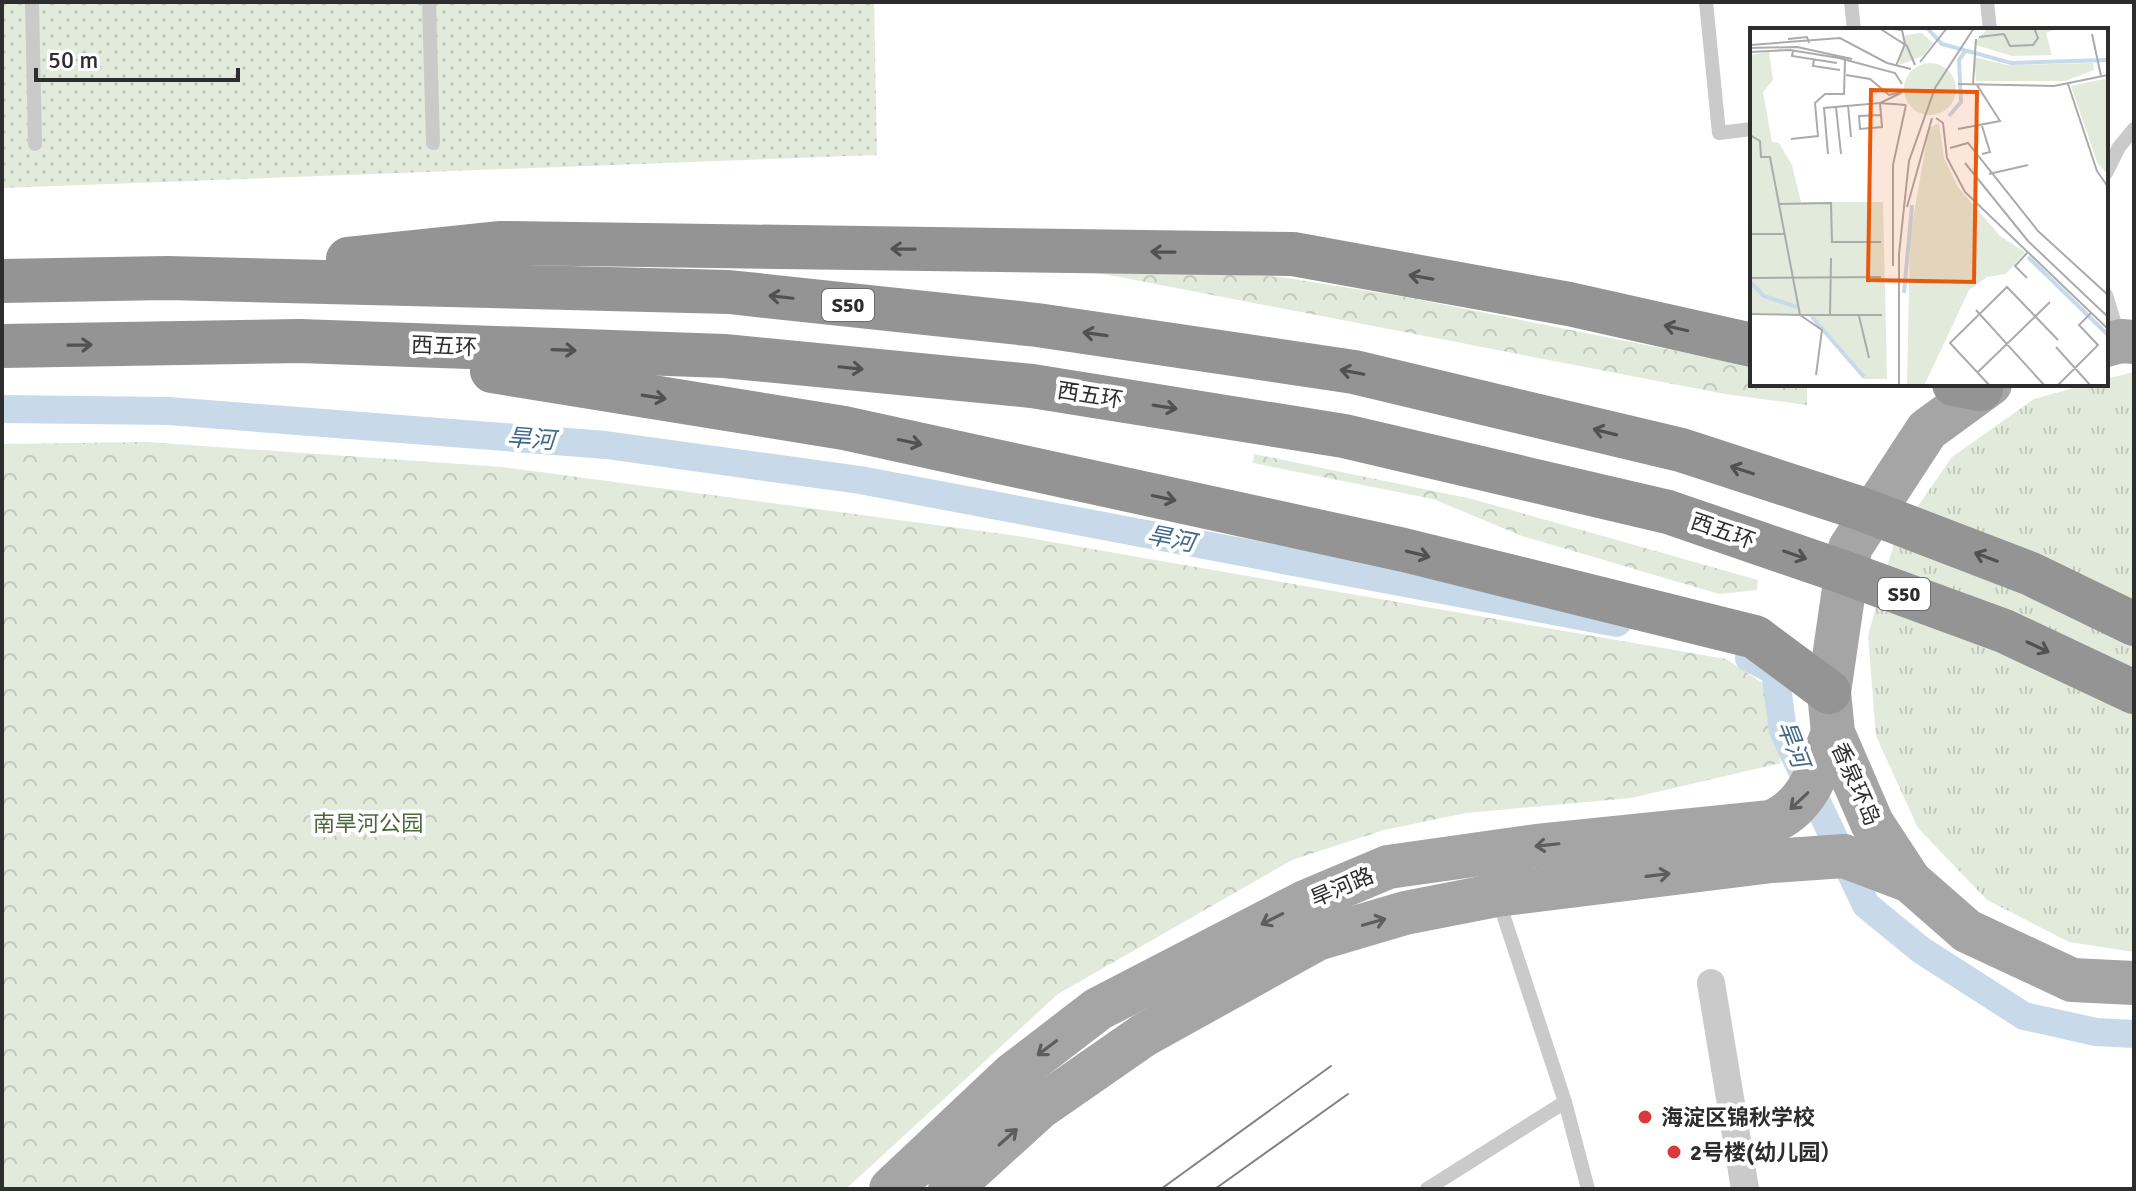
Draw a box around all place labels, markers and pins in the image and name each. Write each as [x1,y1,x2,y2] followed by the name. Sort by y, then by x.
[1661,1104,1815,1131] place label: 海淀区锦秋学校
[1636,1108,1654,1126] marker: 海淀区锦秋学校
[1690,1139,1842,1166] place label: 2号楼(幼儿园）
[1665,1143,1683,1161] marker: 2号楼(幼儿园）

